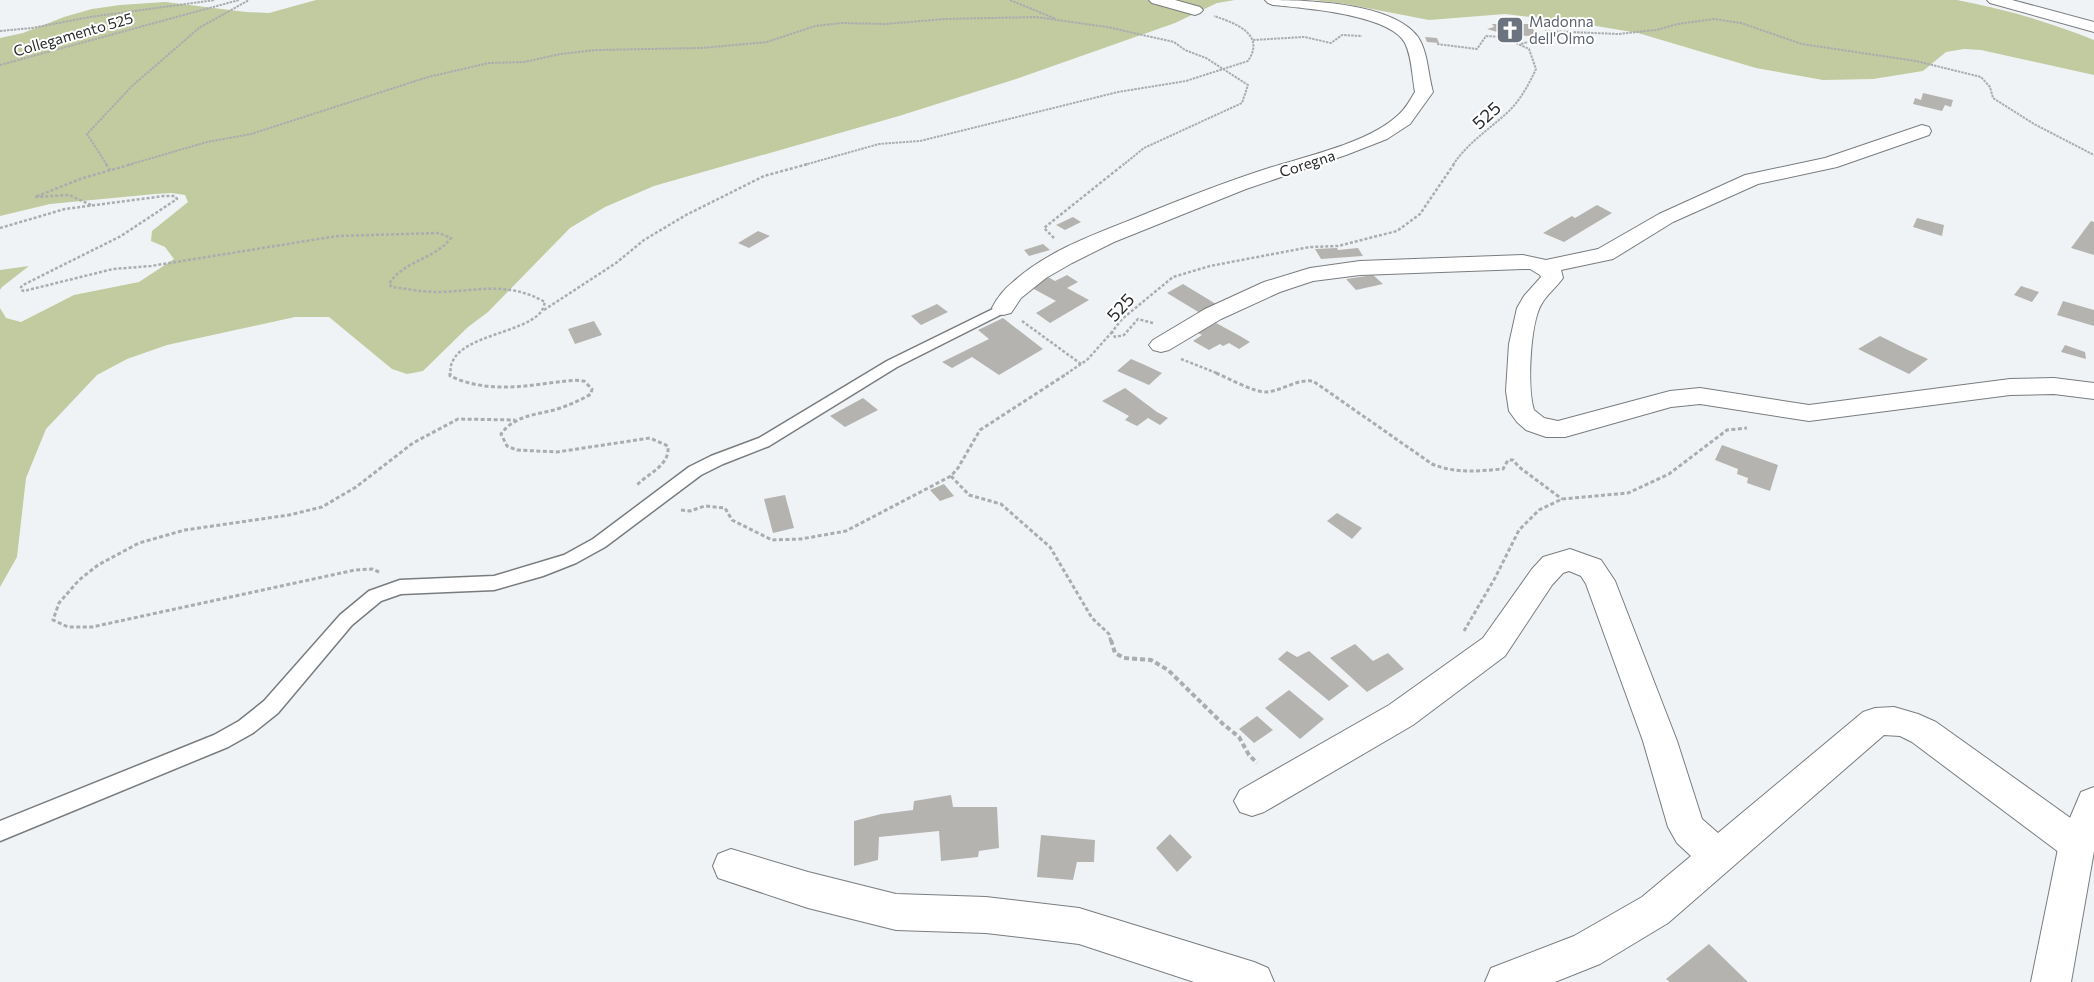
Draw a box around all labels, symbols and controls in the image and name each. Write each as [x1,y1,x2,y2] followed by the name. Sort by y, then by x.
[11,8,135,60] street label: Collegamento 525
[1529,12,1594,47] place label: Madonna dell'Olmo
[1495,15,1525,45] church icon: Madonna dell'Olmo
[1467,97,1505,133] street label: 525
[1277,146,1337,180] street label: Coregna
[1101,288,1139,326] street label: 525

